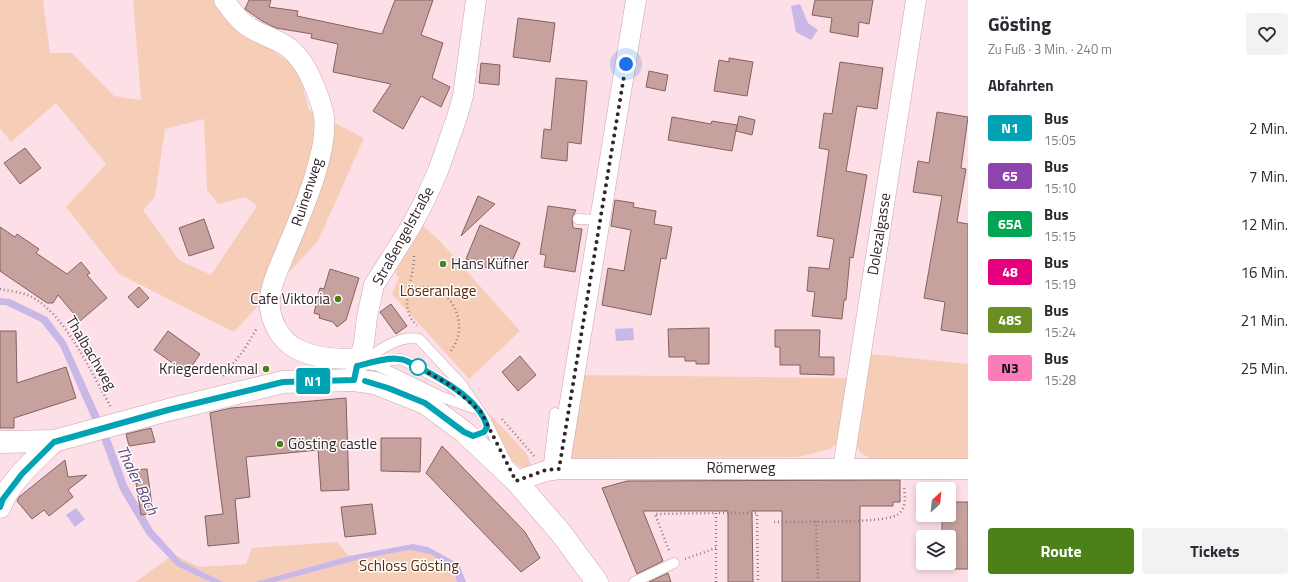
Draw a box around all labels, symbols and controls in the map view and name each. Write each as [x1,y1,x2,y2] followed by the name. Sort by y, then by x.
[988,9,1051,38] text: Gösting
[1246,13,1288,55] button: heart
[988,39,1112,59] text: Zu Fuß · 3 Min. · 240 m
[616,54,636,74] your location
[988,74,1054,97] text: Abfahrten
[1044,107,1069,130] text: Bus
[1001,117,1019,138] text: N1
[1249,117,1288,140] text: 2 Min.
[1044,130,1076,150] text: 15:05
[285,154,328,229] street label: Ruinenweg
[1044,155,1069,178] text: Bus
[1002,165,1018,186] text: 65
[1249,165,1288,188] text: 7 Min.
[1044,178,1076,198] text: 15:10
[366,182,439,289] street label: Straßengelstraße
[861,191,896,277] street label: Dolezalgasse
[1044,203,1069,226] text: Bus
[998,213,1022,234] text: 65A
[1241,213,1288,236] text: 12 Min.
[1044,226,1076,246] text: 15:15
[1044,251,1069,274] text: Bus
[451,252,529,275] place label: Hans Küfner
[438,259,448,269] marker: Hans Küfner
[1002,261,1018,282] text: 48
[1241,261,1288,284] text: 16 Min.
[1044,274,1076,294] text: 15:19
[400,279,476,302] park label: Löseranlage
[250,287,330,310] place label: Cafe Viktoria
[333,294,343,304] marker: Cafe Viktoria
[1044,299,1069,322] text: Bus
[998,309,1022,330] text: 48S
[1241,309,1288,332] text: 21 Min.
[60,311,123,395] street label: Thalbachweg
[1044,322,1076,342] text: 15:24
[1044,347,1069,370] text: Bus
[159,357,258,380] place label: Kriegerdenkmal
[1001,357,1019,378] text: N3
[1241,357,1288,380] text: 25 Min.
[409,358,427,376] unlabelled marker
[261,364,271,374] marker: Kriegerdenkmal
[295,368,331,394] line badge: N1
[304,370,322,391] text: N1
[1044,370,1076,390] text: 15:28
[288,432,377,455] place label: Gösting castle
[275,439,285,449] marker: Gösting castle
[111,441,166,520] water label: Thaler Bach
[707,456,776,479] street label: Römerweg
[916,482,956,522] north arrow
[916,482,956,570] map controls
[988,528,1134,574] button: Route
[1142,528,1288,574] button: Tickets
[916,530,956,570] button: layers
[359,554,459,577] park label: Schloss Gösting

